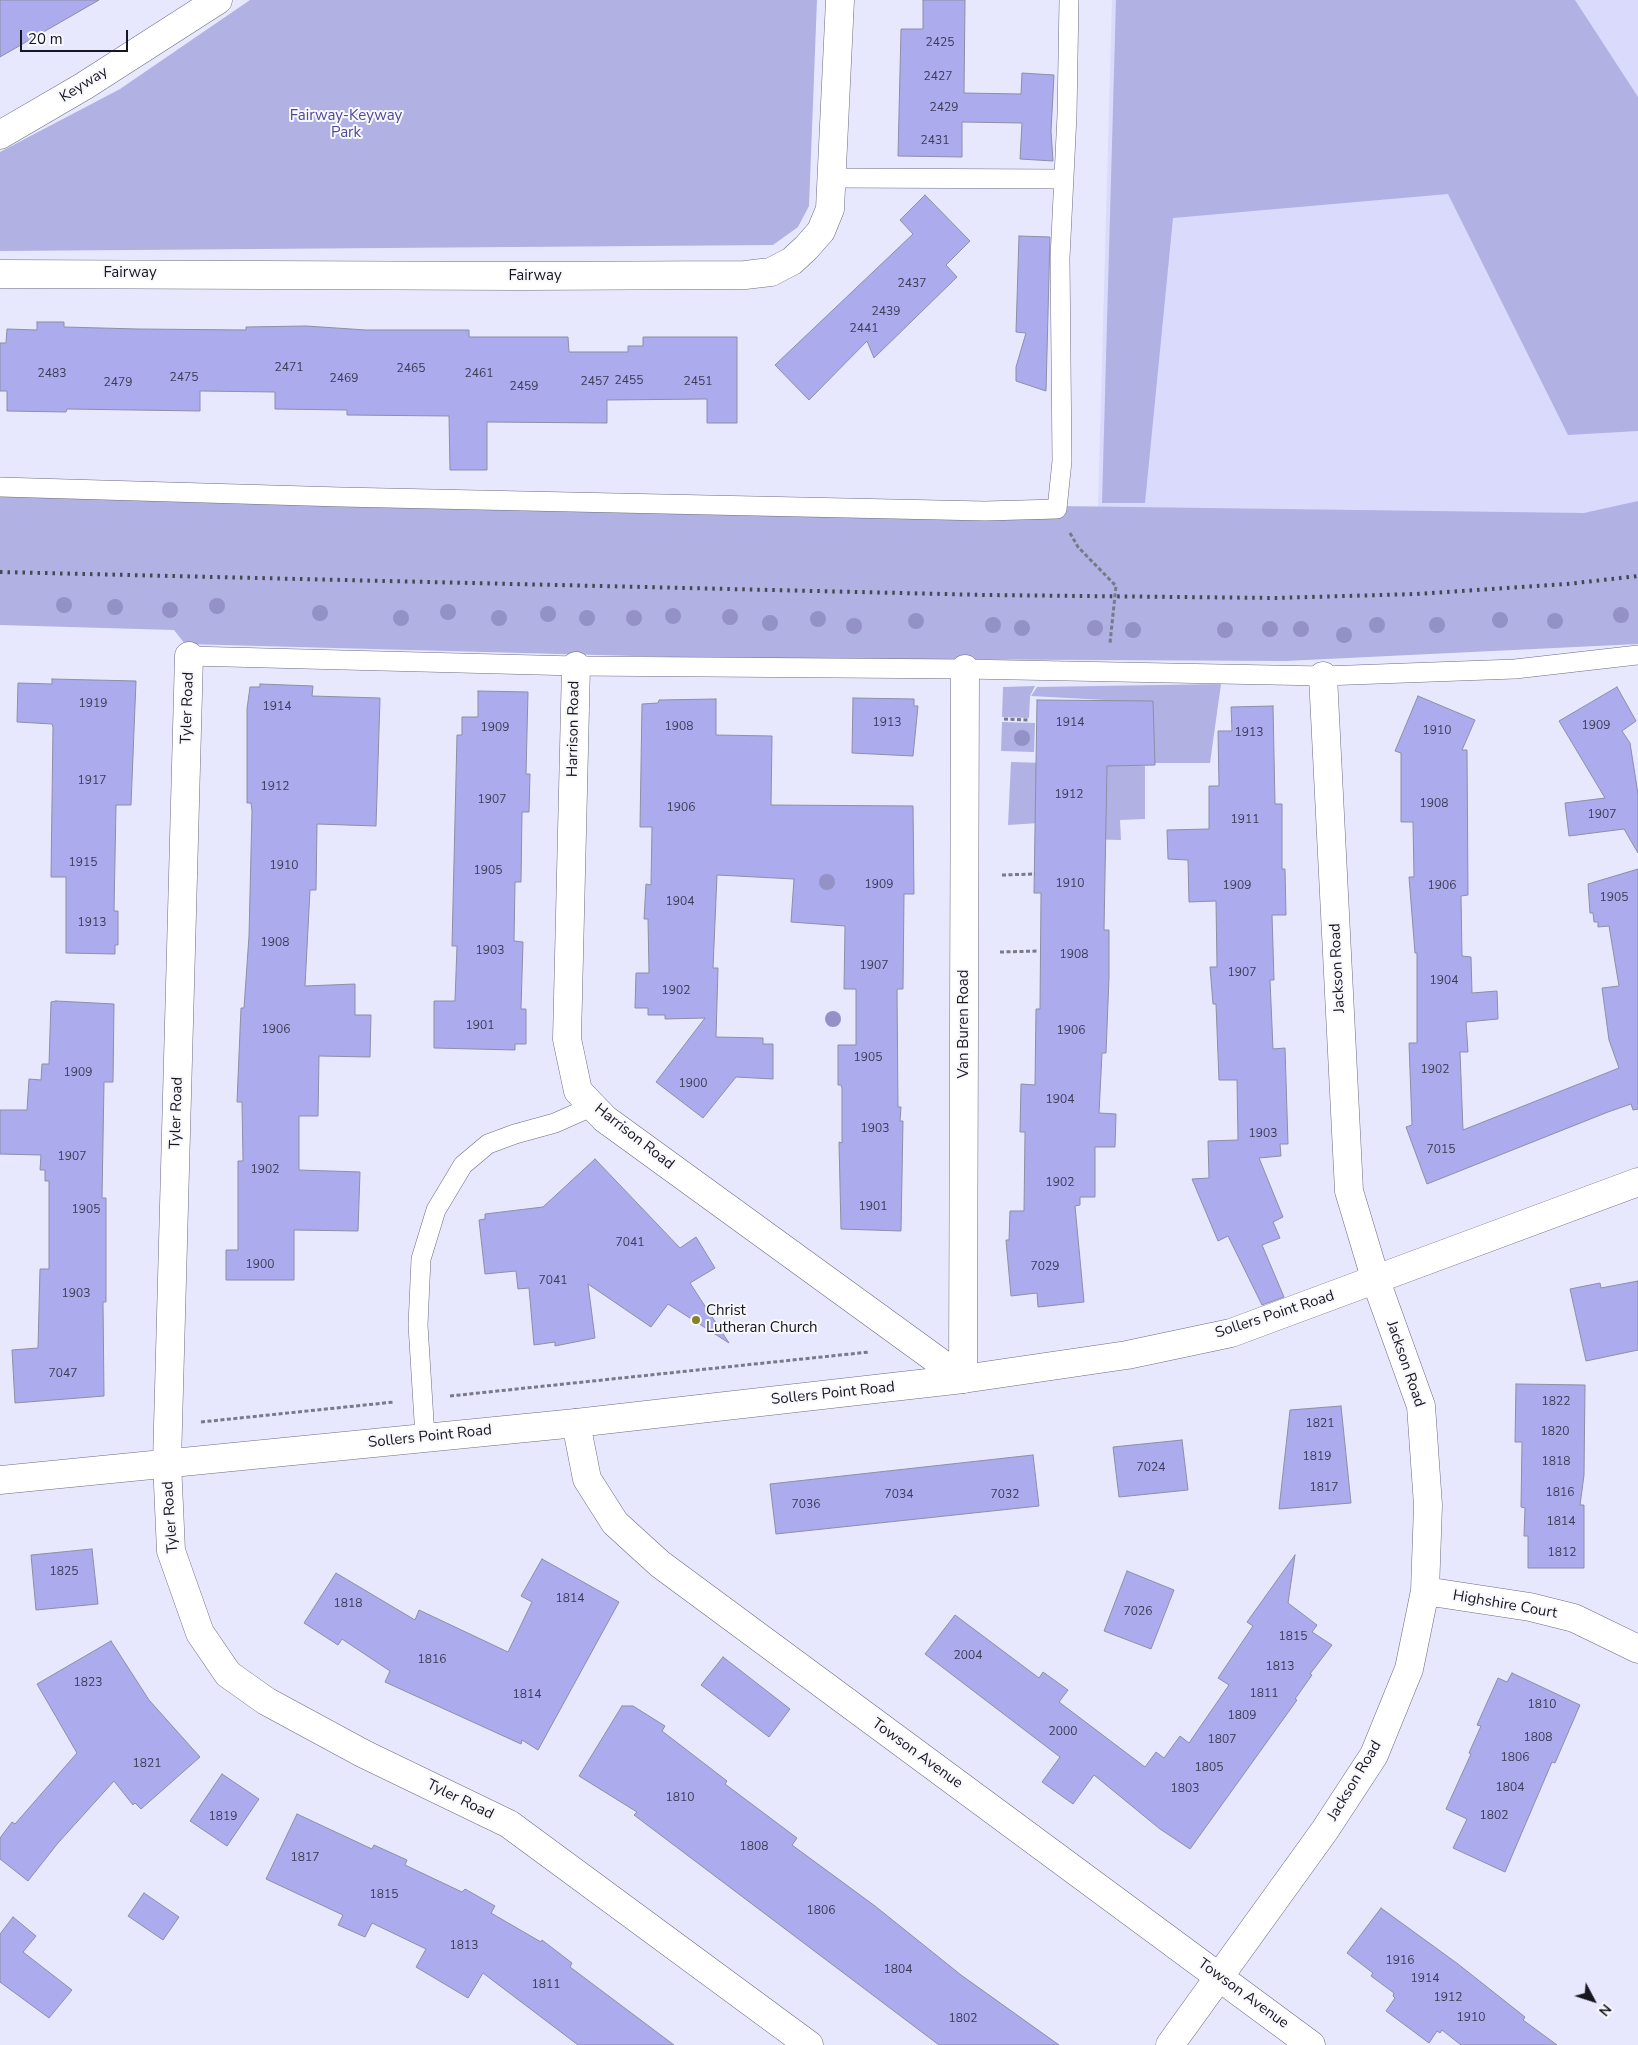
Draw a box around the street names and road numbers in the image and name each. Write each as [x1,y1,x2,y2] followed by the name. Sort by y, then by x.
[57,63,111,107] street label: Keyway
[103,264,157,282] street label: Fairway
[508,267,562,285] street label: Fairway
[178,672,198,744] street label: Tyler Road
[564,681,584,777] street label: Harrison Road
[1327,923,1349,1013] street label: Jackson Road
[955,970,973,1078] street label: Van Buren Road
[167,1077,187,1149] street label: Tyler Road
[590,1100,678,1174] street label: Harrison Road
[1213,1287,1337,1343] street label: Sollers Point Road
[1382,1319,1428,1409] street label: Jackson Road
[770,1379,896,1409] street label: Sollers Point Road
[367,1422,493,1452] street label: Sollers Point Road
[160,1480,182,1554] street label: Tyler Road
[1451,1587,1559,1623] street label: Highshire Court
[868,1715,966,1793] street label: Towson Avenue
[1324,1738,1386,1824] street label: Jackson Road
[424,1776,496,1824] street label: Tyler Road
[1194,1955,1292,2033] street label: Towson Avenue

